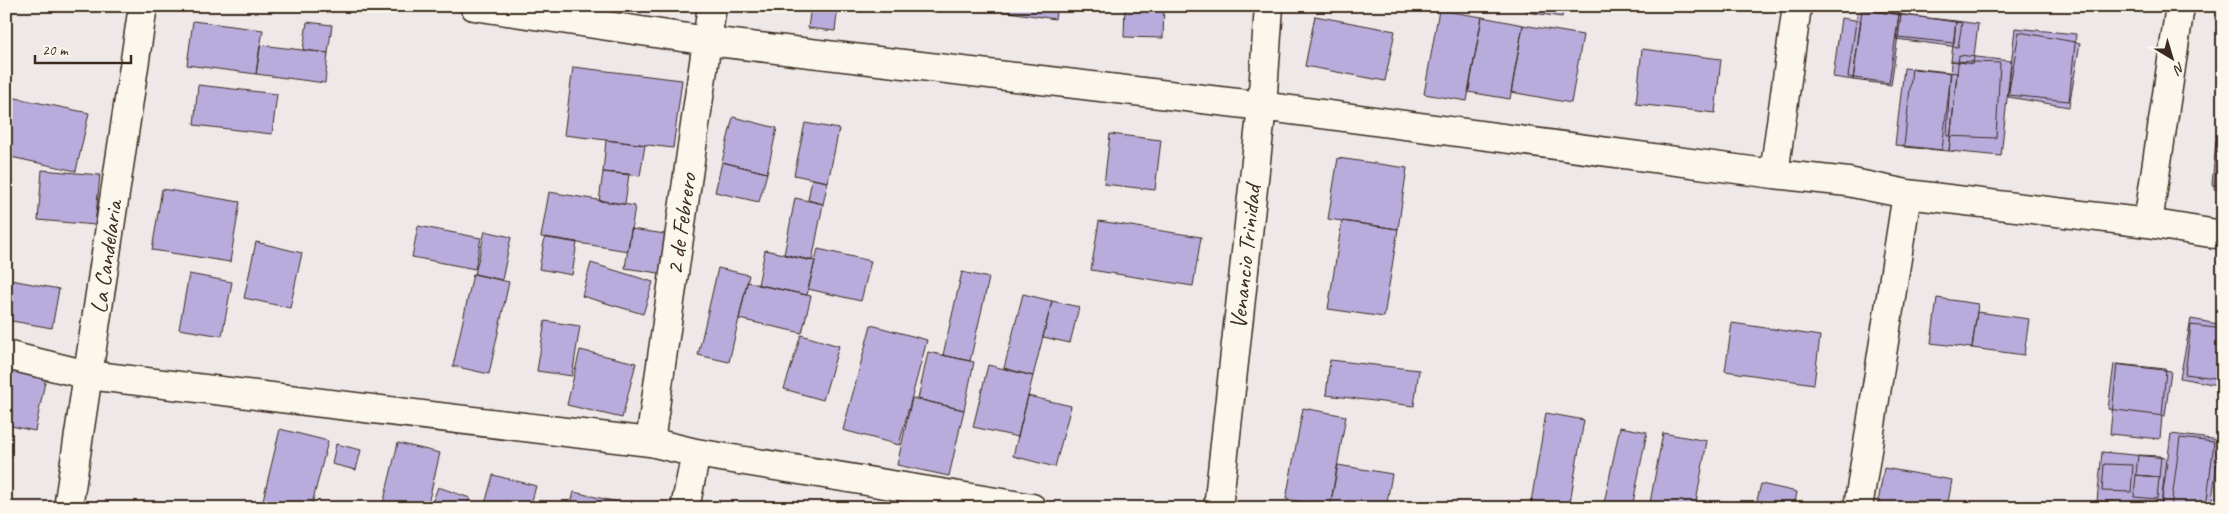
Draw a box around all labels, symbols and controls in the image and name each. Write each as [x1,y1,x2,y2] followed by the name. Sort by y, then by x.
[35,32,131,64] scale bar
[2146,32,2196,82] north arrow
[42,41,69,60] text: 20 m
[2169,58,2188,79] text: N
[659,170,703,277] street label: 2 de Febrero
[1223,180,1268,330] street label: Venancio Trinidad
[83,197,129,315] street label: La Candelaria

